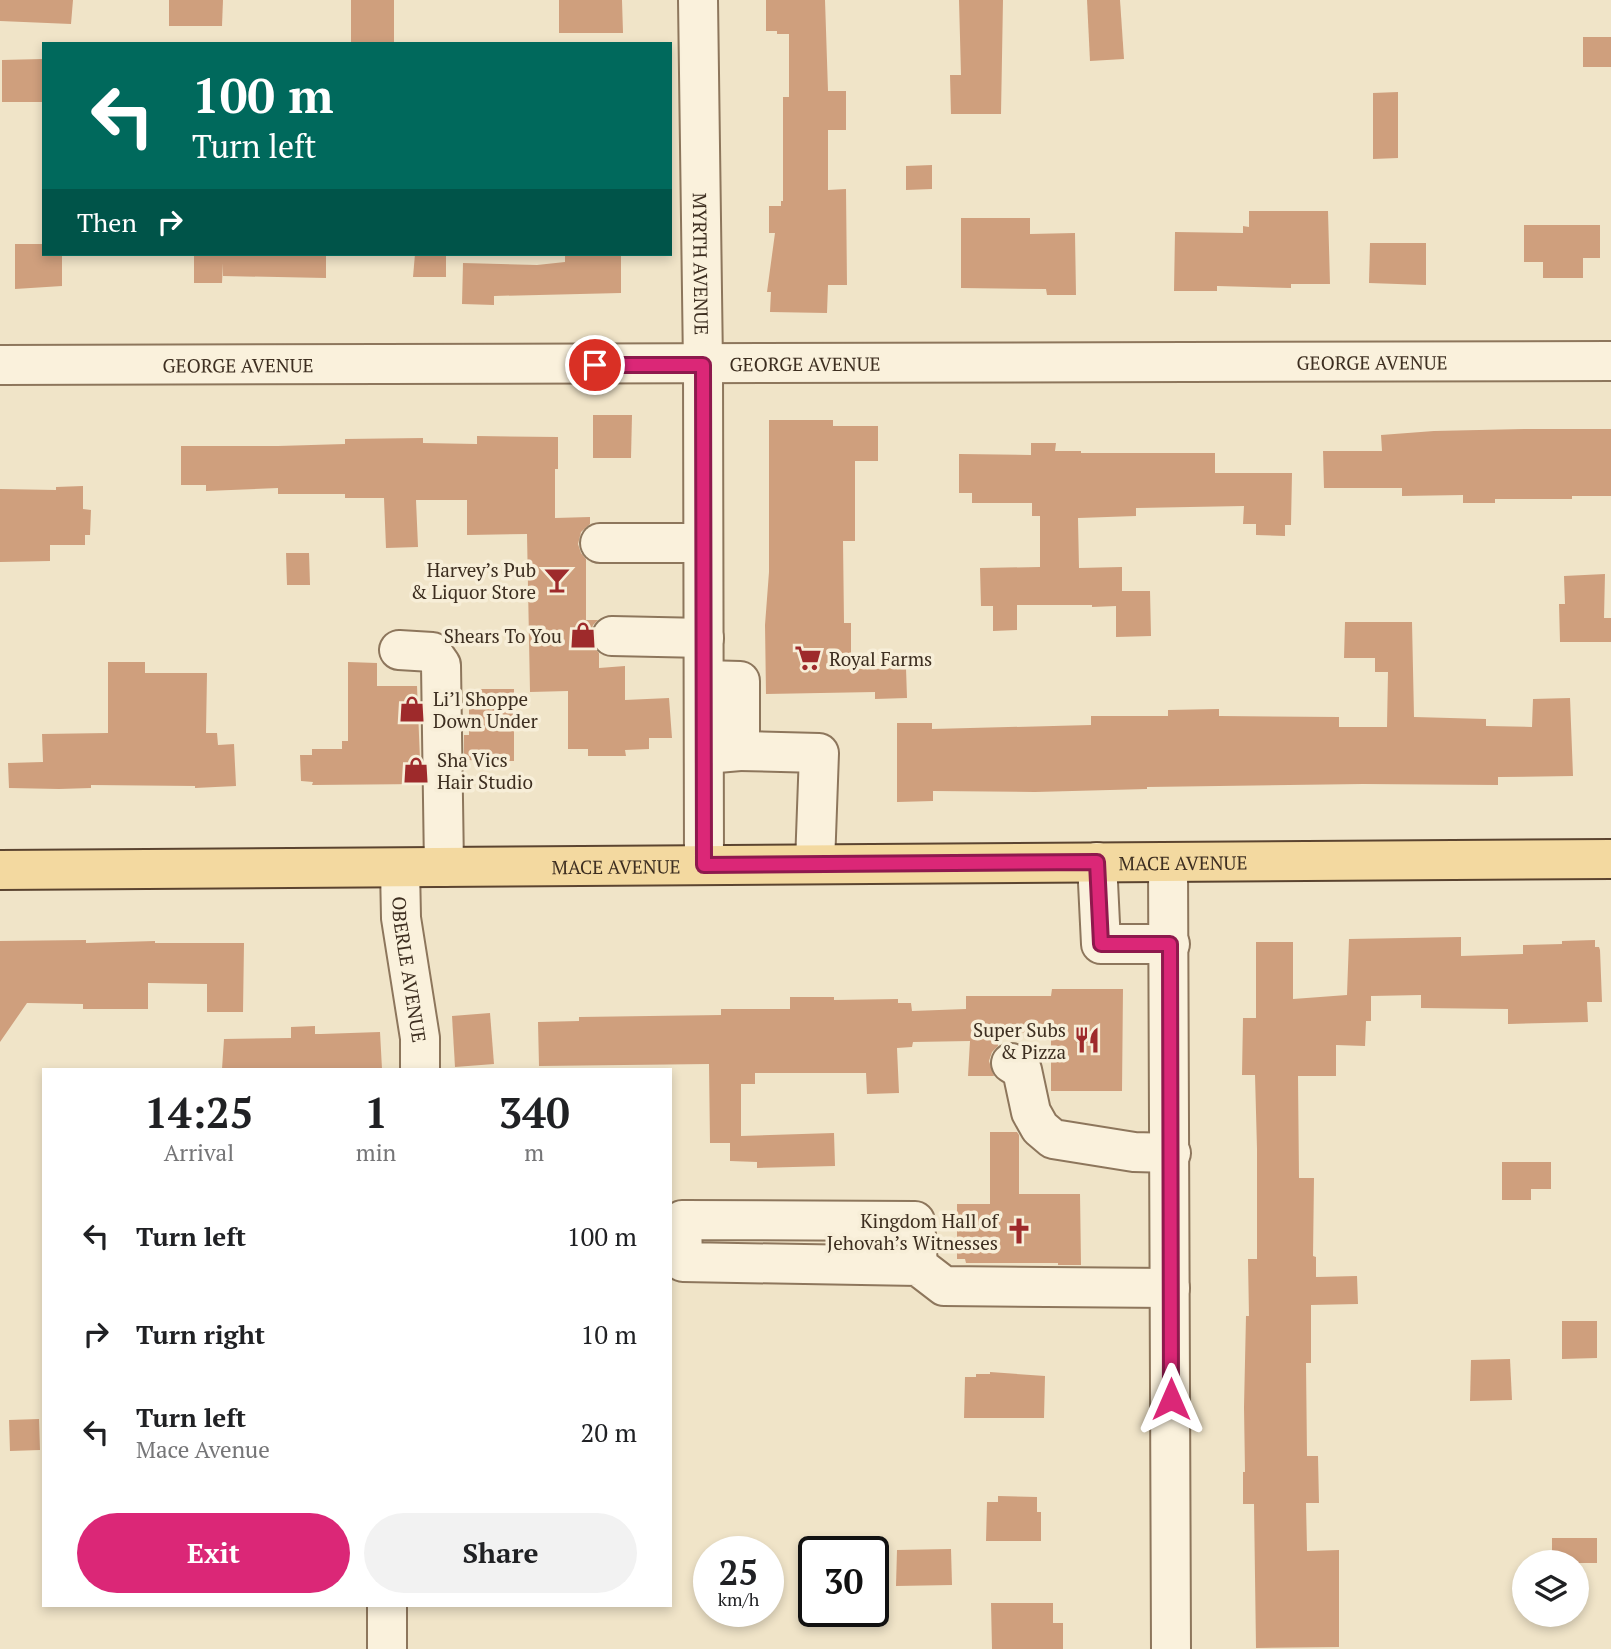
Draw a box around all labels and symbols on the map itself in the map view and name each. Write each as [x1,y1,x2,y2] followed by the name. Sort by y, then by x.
[688,192,715,335] street label: MYRTH AVENUE
[565,335,625,395] pin
[1296,349,1448,374] street label: GEORGE AVENUE
[729,350,881,376] street label: GEORGE AVENUE
[162,352,314,377] street label: GEORGE AVENUE
[410,557,536,604] place label: Harvey’s Pub & Liquor Store
[542,565,572,595] bar icon: Harvey’s Pub & Liquor Store
[568,620,598,650] shop icon: Shears To You
[444,623,562,648] place label: Shears To You
[793,643,823,673] supermarket icon: Royal Farms
[829,646,932,671] place label: Royal Farms
[433,686,539,733] place label: Li’l Shoppe Down Under
[397,694,427,724] shop icon: Li’l Shoppe Down Under
[437,747,533,794] place label: Sha Vics Hair Studio
[401,755,431,785] shop icon: Sha Vics Hair Studio
[1118,849,1247,875] street label: MACE AVENUE
[551,853,681,879] street label: MACE AVENUE
[388,896,433,1044] street label: OBERLE AVENUE
[973,1017,1066,1064] place label: Super Subs & Pizza
[1072,1025,1102,1055] restaurant icon: Super Subs & Pizza
[827,1208,1000,1255] place label: Kingdom Hall of Jehovah’s Witnesses
[1004,1216,1034,1246] church icon: Kingdom Hall of Jehovah’s Witnesses
[1134,1362,1208,1436] position arrow
[798,1536,889,1627] speed limit sign: 30

